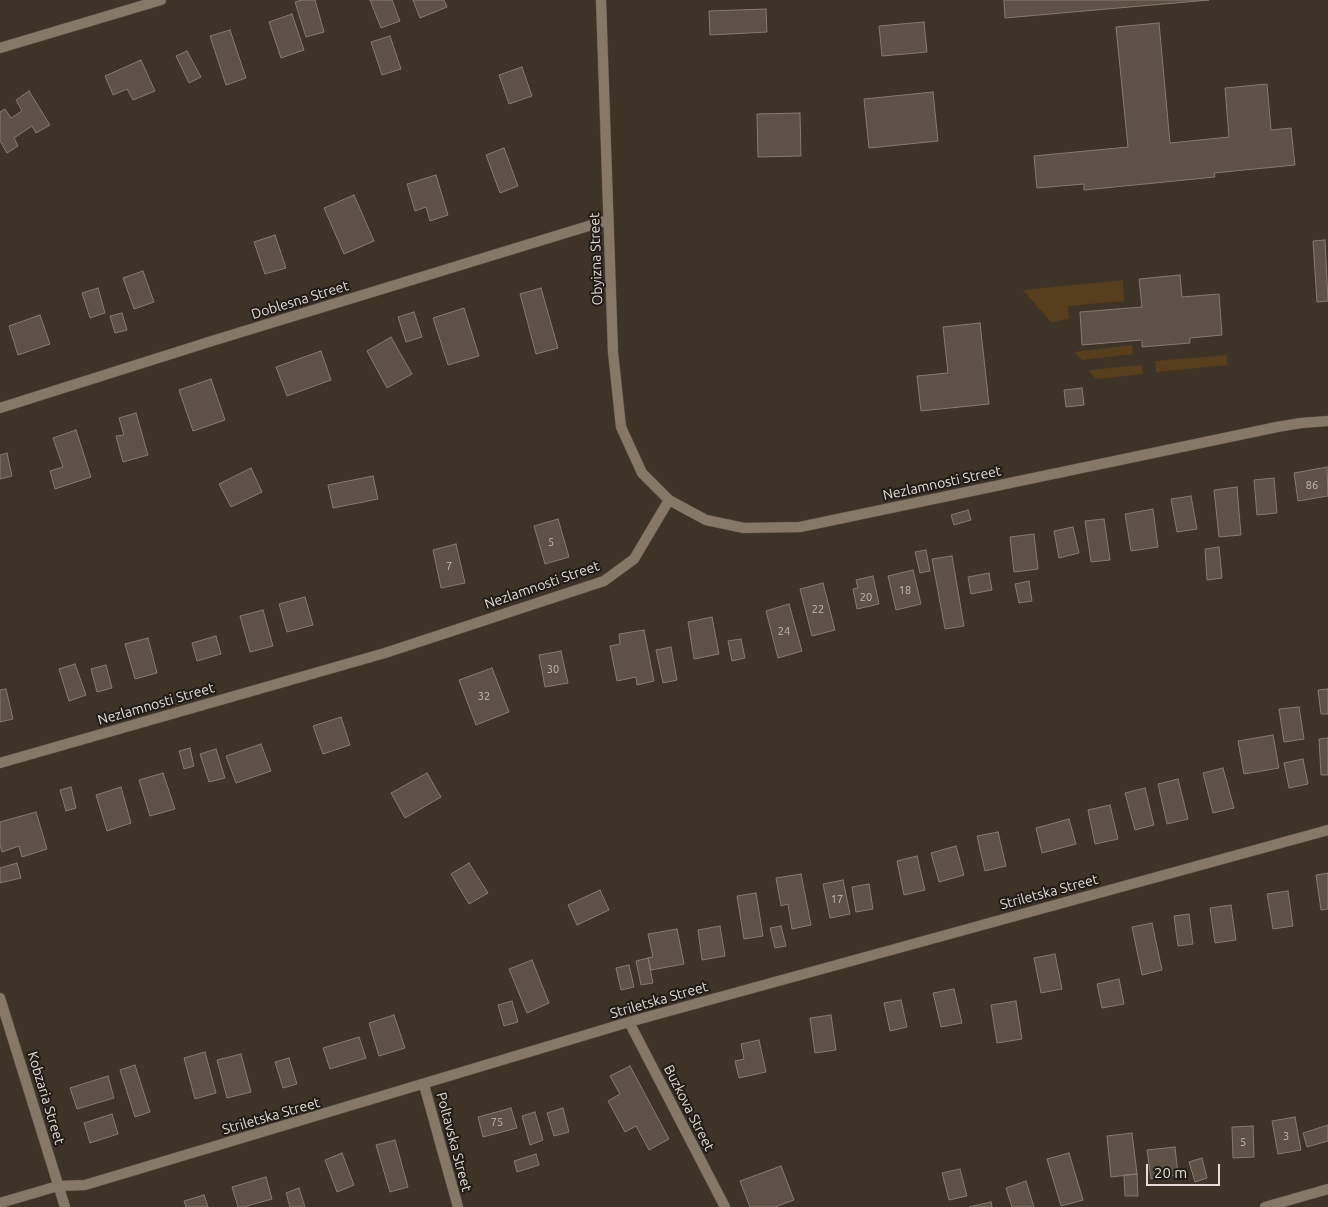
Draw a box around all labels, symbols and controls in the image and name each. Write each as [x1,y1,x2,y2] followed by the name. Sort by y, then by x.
[586,212,606,306] street label: Obyizna Street
[249,277,351,323] street label: Doblesna Street
[881,462,1003,504] street label: Nezlamnosti Street
[1306,478,1318,492] house number: 86
[548,535,554,549] house number: 5
[482,557,602,613] street label: Nezlamnosti Street
[446,559,452,573] house number: 7
[899,583,911,597] house number: 18
[860,590,872,604] house number: 20
[812,602,824,616] house number: 22
[778,624,790,638] house number: 24
[547,662,559,676] house number: 30
[96,679,216,729] street label: Nezlamnosti Street
[478,689,490,703] house number: 32
[998,871,1100,913] street label: Striletska Street
[831,892,843,906] house number: 17
[608,978,710,1022] street label: Striletska Street
[24,1049,68,1147] street label: Kobzaria Street
[660,1062,718,1154] street label: Buzkova Street
[433,1090,475,1194] street label: Poltavska Street
[220,1094,322,1138] street label: Striletska Street
[491,1115,503,1129] house number: 75
[1283,1129,1289,1143] house number: 3
[1240,1135,1246,1149] house number: 5
[1148,1154,1222,1186] scale bar
[1154,1164,1187,1181] text: 20 m

